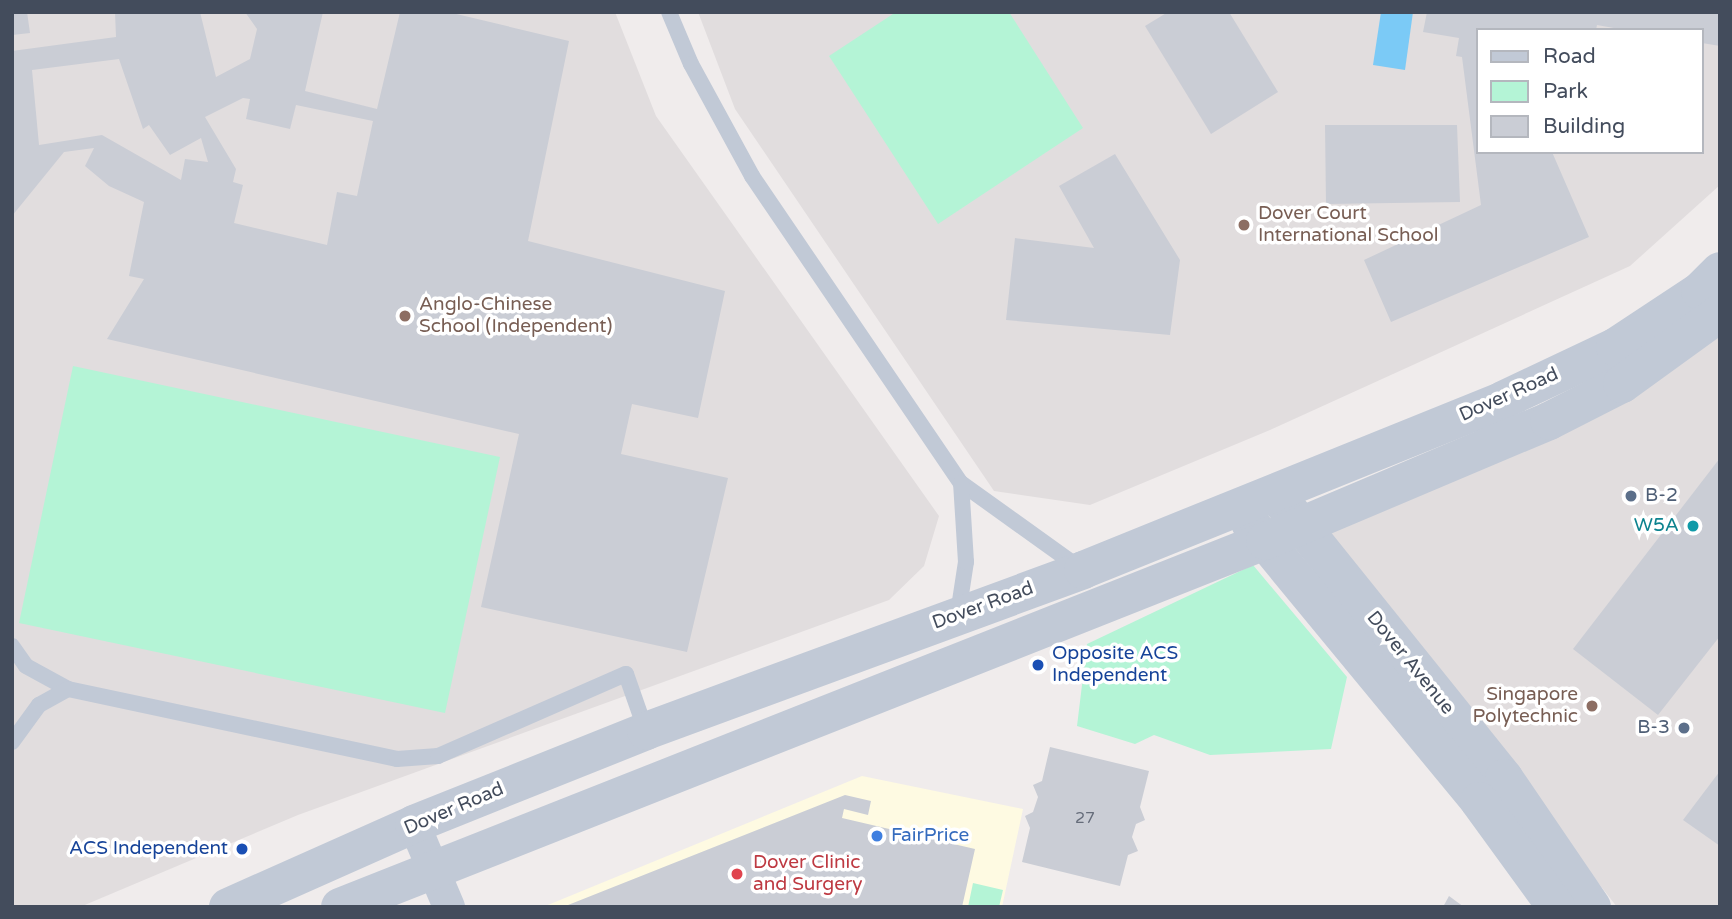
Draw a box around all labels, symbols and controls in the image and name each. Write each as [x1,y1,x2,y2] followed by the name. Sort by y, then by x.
[1476,28,1704,154] legend
[1543,44,1596,69] text: Road
[1543,79,1588,104] text: Park
[1543,114,1625,139] text: Building
[1258,203,1438,247] place label: Dover Court International School
[1236,217,1252,233] marker: Dover Court International School
[419,294,612,338] place label: Anglo-Chinese School (Independent)
[397,308,413,324] marker: Anglo-Chinese School (Independent)
[1456,363,1562,427] street label: Dover Road
[1645,485,1678,507] place label: B-2
[1623,488,1639,504] marker: B-2
[1634,515,1679,537] place label: W5A
[1685,518,1701,534] marker: W5A
[929,577,1037,635] street label: Dover Road
[1361,607,1459,719] street label: Dover Avenue
[1052,643,1178,687] place label: Opposite ACS Independent
[1030,657,1046,673] marker: Opposite ACS Independent
[1473,684,1578,728] place label: Singapore Polytechnic
[1584,698,1600,714] marker: Singapore Polytechnic
[1637,717,1670,739] place label: B-3
[1676,720,1692,736] marker: B-3
[401,778,507,840] street label: Dover Road
[1075,808,1095,828] house number: 27
[891,825,969,847] place label: FairPrice
[869,828,885,844] marker: FairPrice
[69,838,228,860] place label: ACS Independent
[234,841,250,857] marker: ACS Independent
[753,852,862,896] place label: Dover Clinic and Surgery
[727,864,747,884] marker: Dover Clinic and Surgery

